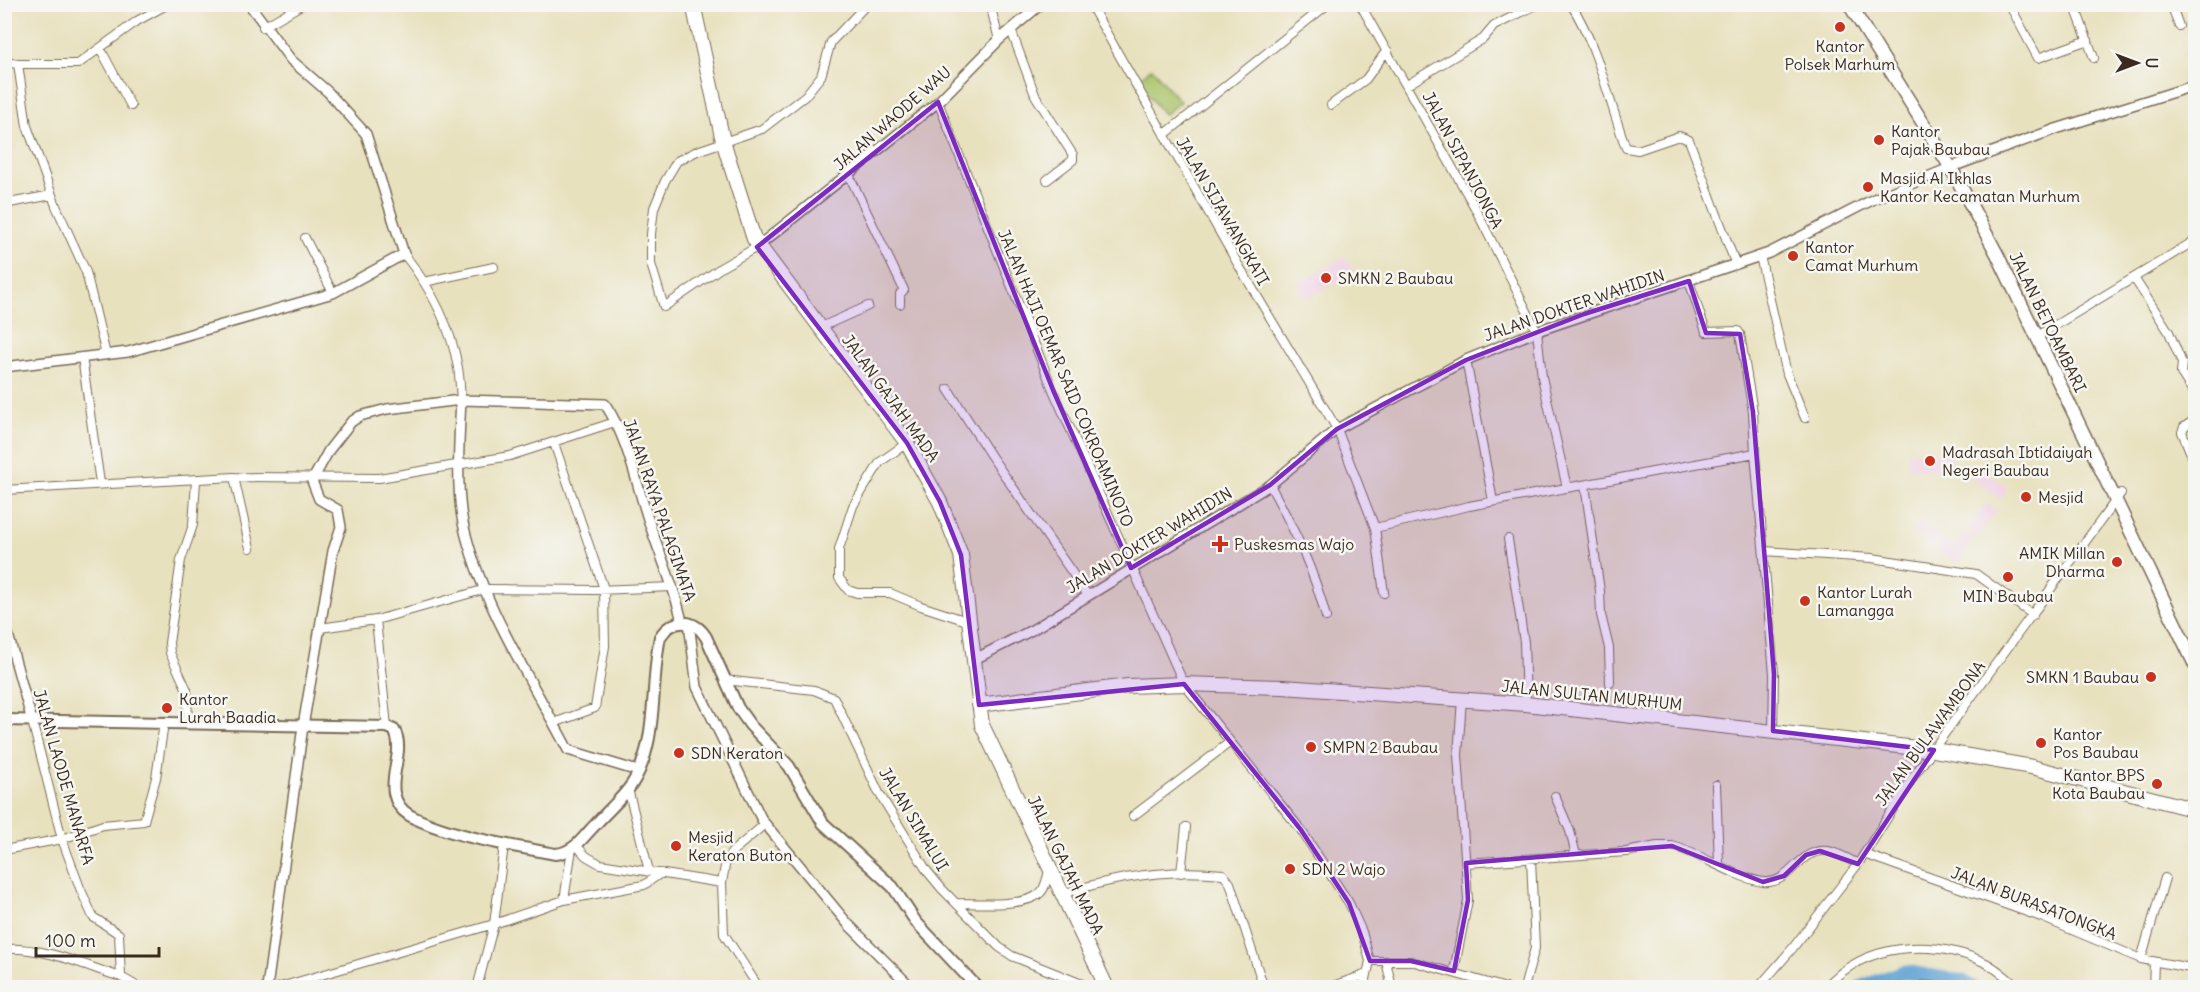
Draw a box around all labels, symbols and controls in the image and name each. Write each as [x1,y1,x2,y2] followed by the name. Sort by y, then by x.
[1833,20,1847,34] marker: Kantor Polsek Marhum
[2107,33,2167,93] north arrow
[1785,36,1895,74] place label: Kantor Polsek Marhum
[2142,58,2162,68] text: U
[829,62,955,174] street label: JALAN WAODE WAU
[1418,88,1508,232] street label: JALAN SIPANJONGA
[1891,121,1990,159] place label: Kantor Pajak Baubau
[1172,133,1274,289] street label: JALAN SIJAWANGKATI
[1872,133,1886,147] marker: Kantor Pajak Baubau
[1880,168,2080,206] place label: Masjid Al Ikhlas Kantor Kecamatan Murhum
[1861,180,1875,194] marker: Masjid Al Ikhlas Kantor Kecamatan Murhum
[994,226,1138,530] street label: JALAN HAJI OEMAR SAID COKROAMINOTO
[1805,237,1918,275] place label: Kantor Camat Murhum
[1786,249,1800,263] marker: Kantor Camat Murhum
[2005,249,2091,395] street label: JALAN BETOAMBARI
[1481,265,1667,345] street label: JALAN DOKTER WAHIDIN
[1338,268,1453,288] place label: SMKN 2 Baubau
[1319,271,1333,285] marker: SMKN 2 Baubau
[838,330,944,466] street label: JALAN GAJAH MADA
[619,416,701,604] street label: JALAN RAYA PALAGIMATA
[1942,442,2093,480] place label: Madrasah Ibtidaiyah Negeri Baubau
[1923,454,1937,468] marker: Madrasah Ibtidaiyah Negeri Baubau
[1063,483,1235,597] street label: JALAN DOKTER WAHIDIN
[2038,487,2083,507] place label: Mesjid
[2019,490,2033,504] marker: Mesjid
[1234,534,1354,554] place label: Puskesmas Wajo
[1211,535,1229,553] marker: Puskesmas Wajo
[2019,543,2105,581] place label: AMIK Millan Dharma
[2110,555,2124,569] marker: AMIK Millan Dharma
[2001,570,2015,584] marker: MIN Baubau
[1817,582,1912,620] place label: Kantor Lurah Lamangga
[1963,586,2053,606] place label: MIN Baubau
[1798,594,1812,608] marker: Kantor Lurah Lamangga
[1871,657,1989,809] street label: JALAN BULAWAMBONA
[2026,667,2139,687] place label: SMKN 1 Baubau
[2144,670,2158,684] marker: SMKN 1 Baubau
[1501,676,1683,714] street label: JALAN SULTAN MURHUM
[29,687,99,867] street label: JALAN LAODE MANARFA
[179,689,276,727] place label: Kantor Lurah Baadia
[160,701,174,715] marker: Kantor Lurah Baadia
[2053,724,2138,762] place label: Kantor Pos Baubau
[2034,736,2048,750] marker: Kantor Pos Baubau
[1323,737,1438,757] place label: SMPN 2 Baubau
[1304,740,1318,754] marker: SMPN 2 Baubau
[691,743,783,763] place label: SDN Keraton
[672,746,686,760] marker: SDN Keraton
[875,763,953,875] street label: JALAN SIMALUI
[2052,765,2145,803] place label: Kantor BPS Kota Baubau
[2150,777,2164,791] marker: Kantor BPS Kota Baubau
[1024,792,1108,938] street label: JALAN GAJAH MADA
[688,827,793,865] place label: Mesjid Keraton Buton
[669,839,683,853] marker: Mesjid Keraton Buton
[1302,859,1385,879] place label: SDN 2 Wajo
[1283,862,1297,876] marker: SDN 2 Wajo
[1948,862,2120,944] street label: JALAN BURASATONGKA
[36,920,159,958] scale bar
[45,929,96,952] text: 100 m

